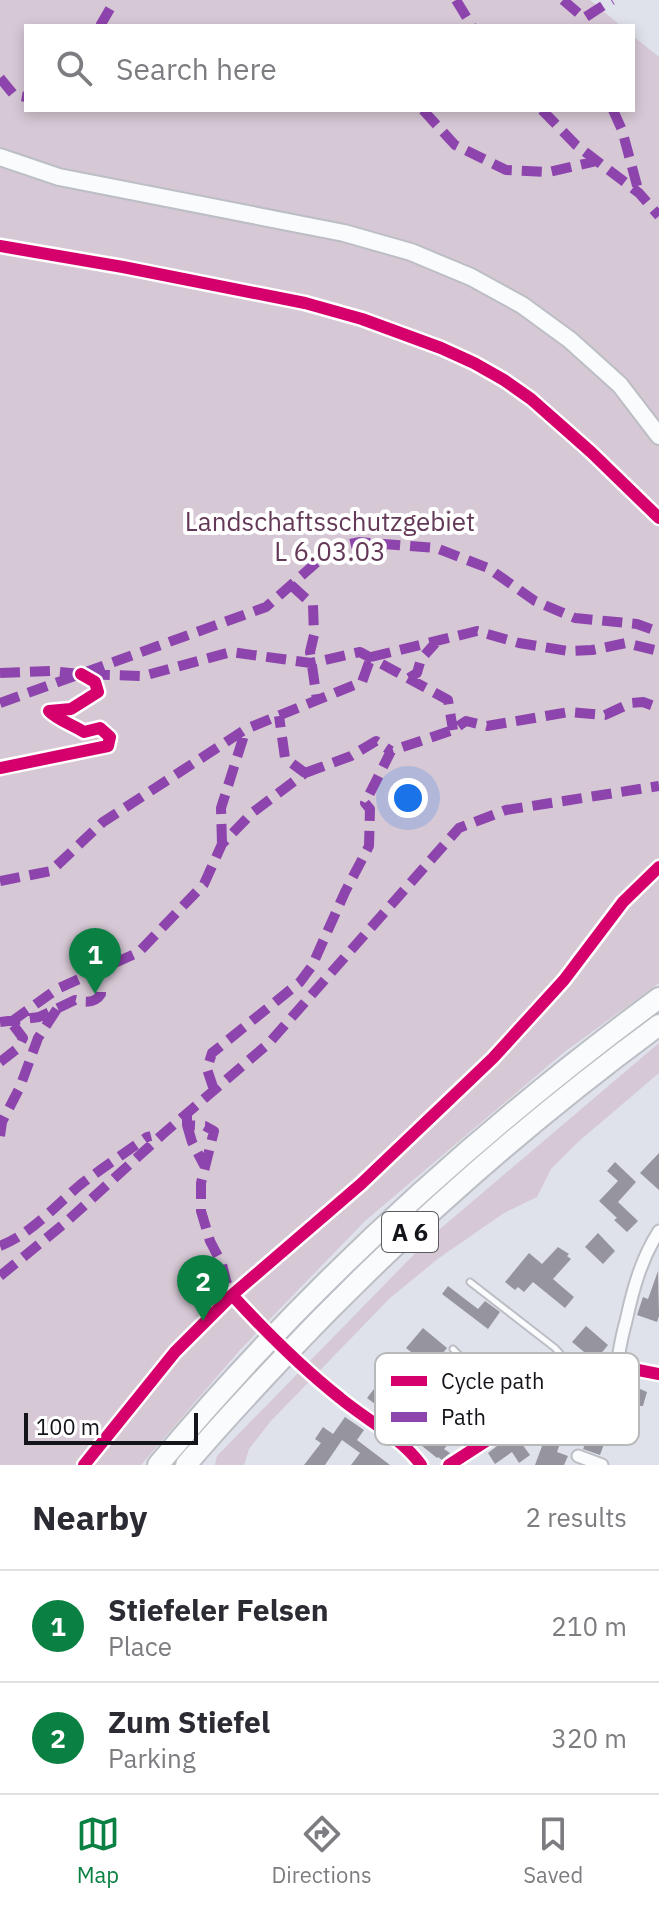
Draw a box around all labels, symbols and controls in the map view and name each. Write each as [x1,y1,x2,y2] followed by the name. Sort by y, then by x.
[24,24,635,112] search box
[52,46,96,90] icon: search
[116,49,277,88] text: Search here
[185,504,475,568] park label: Landschaftsschutzgebiet L 6.03.03
[388,778,428,818] your location
[69,928,121,994] pin: 1
[382,1212,438,1252] road number: A 6
[177,1255,229,1321] pin: 2
[375,1353,639,1445] legend
[441,1366,545,1395] text: Cycle path
[441,1402,486,1431] text: Path
[24,1409,198,1445] scale bar
[36,1412,100,1441] text: 100 m
[32,1495,147,1539] text: Nearby
[525,1500,627,1534] text: 2 results
[108,1590,329,1629] text: Stiefeler Felsen
[50,1609,66,1643] text: 1
[551,1609,627,1643] text: 210 m
[108,1629,172,1663] text: Place
[108,1702,270,1741] text: Zum Stiefel
[50,1721,66,1755] text: 2
[551,1721,627,1755] text: 320 m
[108,1741,196,1775] text: Parking
[76,1812,120,1889] tab: Map
[272,1812,372,1889] tab: Directions
[523,1812,583,1889] tab: Saved

